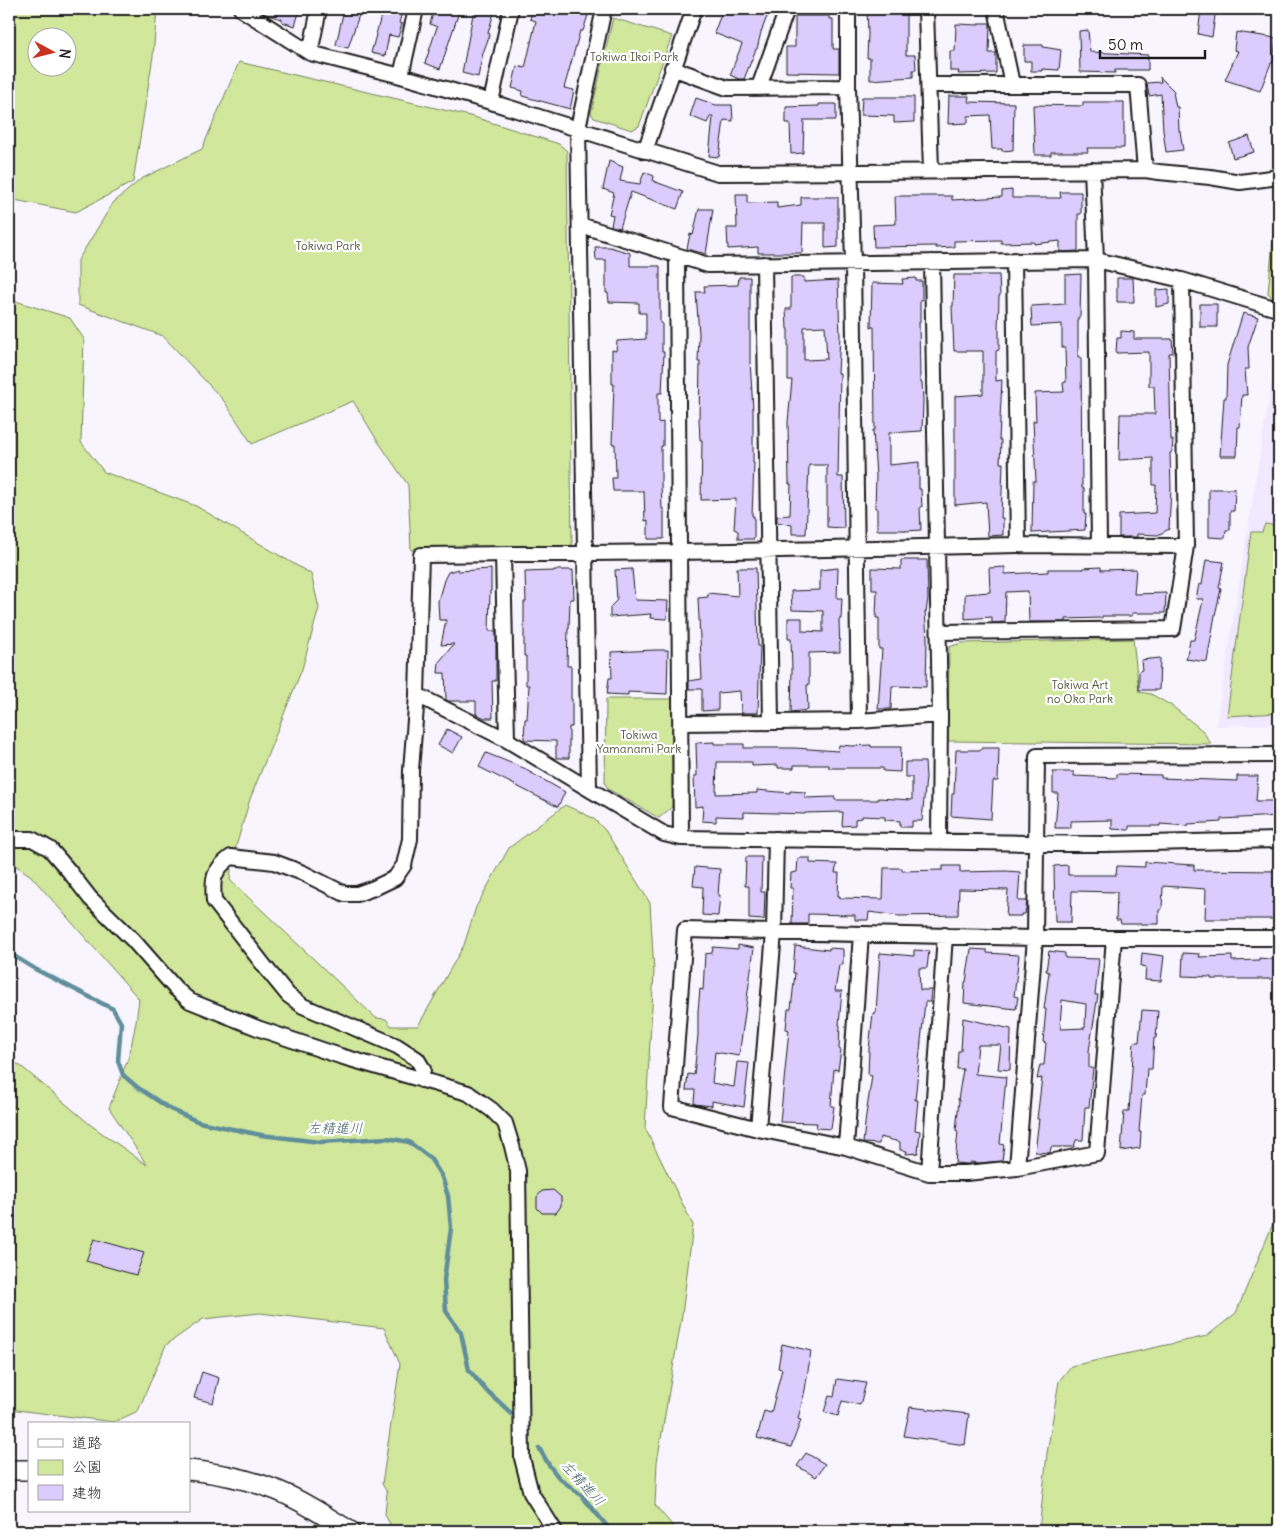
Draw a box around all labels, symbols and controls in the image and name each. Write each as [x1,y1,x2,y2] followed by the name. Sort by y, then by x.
[28,28,78,78] north arrow
[1100,28,1206,60] scale bar
[1108,35,1143,54] text: 50 m
[55,48,74,59] text: N
[590,49,678,64] park label: Tokiwa Ikoi Park
[296,238,360,253] park label: Tokiwa Park
[1047,677,1113,706] park label: Tokiwa Art no Oka Park
[597,727,681,756] park label: Tokiwa Yamanami Park
[307,1119,363,1137] water label: 左精進川
[28,1422,190,1512] legend
[72,1433,102,1452] text: 道路
[557,1456,609,1510] water label: 左精進川
[72,1457,102,1476] text: 公園
[72,1483,102,1502] text: 建物

